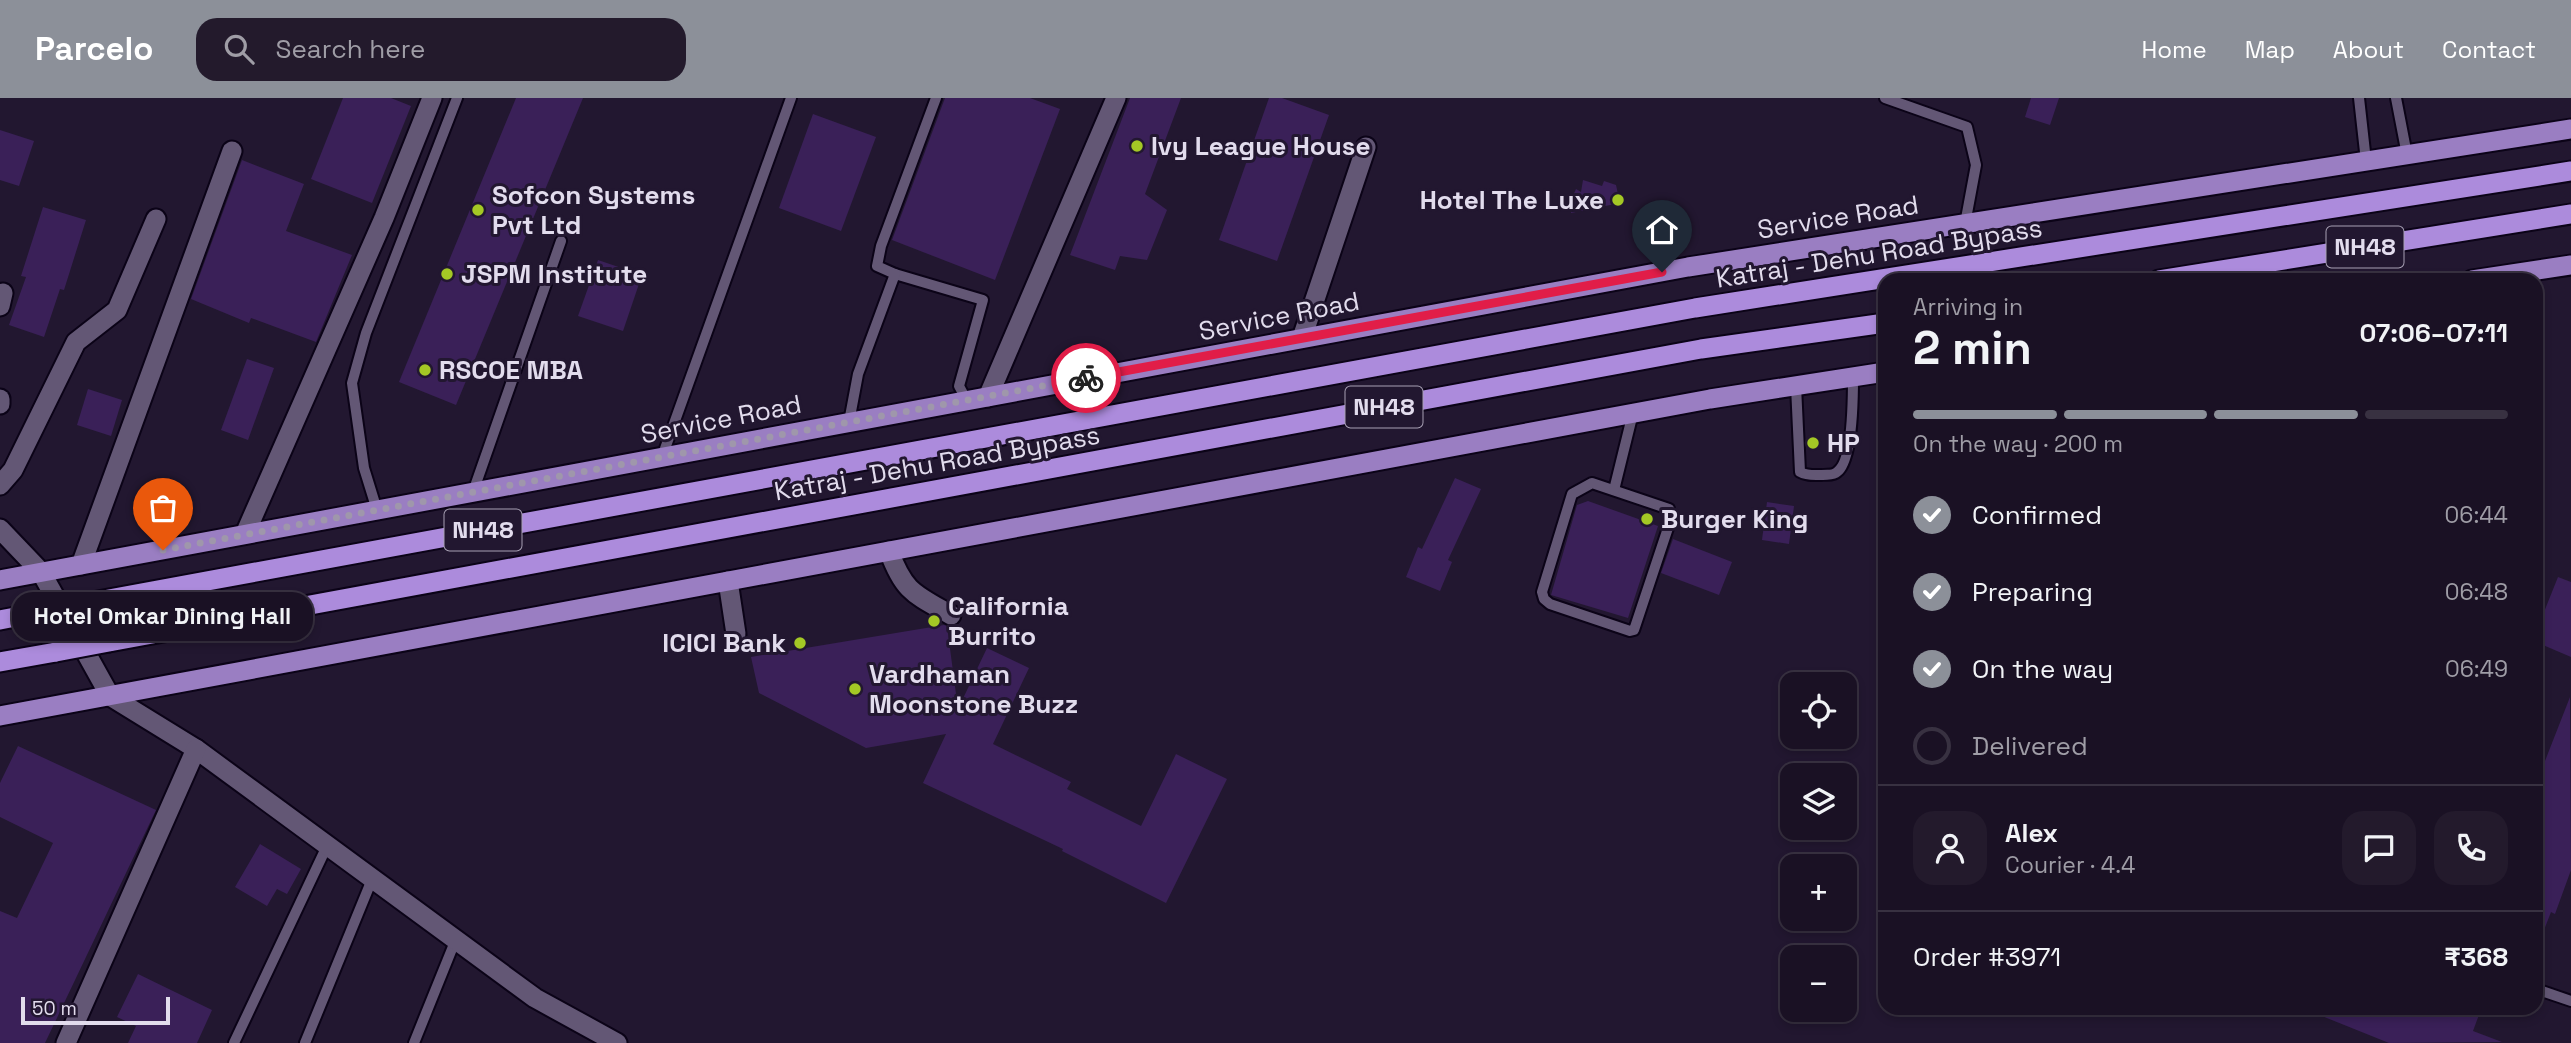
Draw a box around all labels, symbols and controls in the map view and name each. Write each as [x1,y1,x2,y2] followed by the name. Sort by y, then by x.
[196,18,686,81] search box
[35,28,154,70] text: Parcelo
[220,30,258,68] icon: search
[276,32,425,66] text: Search here
[2141,34,2207,65] text: Home
[2245,34,2295,65] text: Map
[2333,34,2404,65] text: About
[2442,34,2536,65] text: Contact
[1151,129,1370,163] place label: Ivy League House
[1129,138,1145,154] marker: Ivy League House
[492,178,695,242] place label: Sofcon Systems Pvt Ltd
[1420,183,1604,217] place label: Hotel The Luxe
[1755,187,1921,247] street label: Service Road
[1610,192,1626,208] marker: Hotel The Luxe
[1632,200,1692,272] pin
[470,202,486,218] marker: Sofcon Systems Pvt Ltd
[1713,210,2045,296] street label: Katraj - Dehu Road Bypass
[1643,211,1681,249] icon: home
[2326,226,2404,267] road number: NH48
[461,257,647,291] place label: JSPM Institute
[439,266,455,282] marker: JSPM Institute
[1196,284,1362,348] street label: Service Road
[1913,292,2023,322] text: Arriving in
[2359,316,2508,350] text: 07:06–07:11
[1913,319,2032,377] text: 2 min
[1051,343,1121,413] courier
[439,353,584,387] place label: RSCOE MBA
[1067,359,1105,397] icon: bike
[417,362,433,378] marker: RSCOE MBA
[1346,386,1422,428] road number: NH48
[638,387,804,451] street label: Service Road
[772,418,1102,508] street label: Katraj - Dehu Road Bypass
[1827,426,1860,460] place label: HP
[1913,429,2123,459] text: On the way · 200 m
[1805,435,1821,451] marker: HP
[133,478,193,550] pin
[144,489,182,527] icon: bag
[1913,496,1951,534] icon: check
[1972,498,2102,532] text: Confirmed
[2445,500,2508,530] text: 06:44
[1661,502,1808,536] place label: Burger King
[444,510,522,550] road number: NH48
[1639,511,1655,527] marker: Burger King
[1913,573,1951,611] icon: check
[1972,575,2093,609] text: Preparing
[2445,577,2508,607] text: 06:48
[948,589,1069,653] place label: California Burrito
[12,592,314,641] callout: Hotel Omkar Dining Hall
[34,601,291,631] text: Hotel Omkar Dining Hall
[926,613,942,629] marker: California Burrito
[662,626,786,660] place label: ICICI Bank
[792,635,808,651] marker: ICICI Bank
[1913,650,1951,688] icon: check
[1972,652,2113,686] text: On the way
[2445,654,2508,684] text: 06:49
[869,657,1078,721] place label: Vardhaman Moonstone Buzz
[1780,672,1857,1022] map controls
[1780,672,1857,749] button: locate
[847,681,863,697] marker: Vardhaman Moonstone Buzz
[1972,729,2088,763] text: Delivered
[1780,763,1857,840] button: layers
[1913,811,1987,885] button: person
[2342,811,2416,885] button: chat
[2434,811,2508,885] button: phone
[2005,816,2058,850] text: Alex
[2005,850,2135,880] text: Courier · 4.4
[1780,854,1857,931] button: +
[1913,940,2061,974] text: Order #3971
[2444,940,2508,974] text: ₹368
[1780,945,1857,1022] button: −
[21,994,170,1026] scale bar
[32,996,77,1021] text: 50 m

